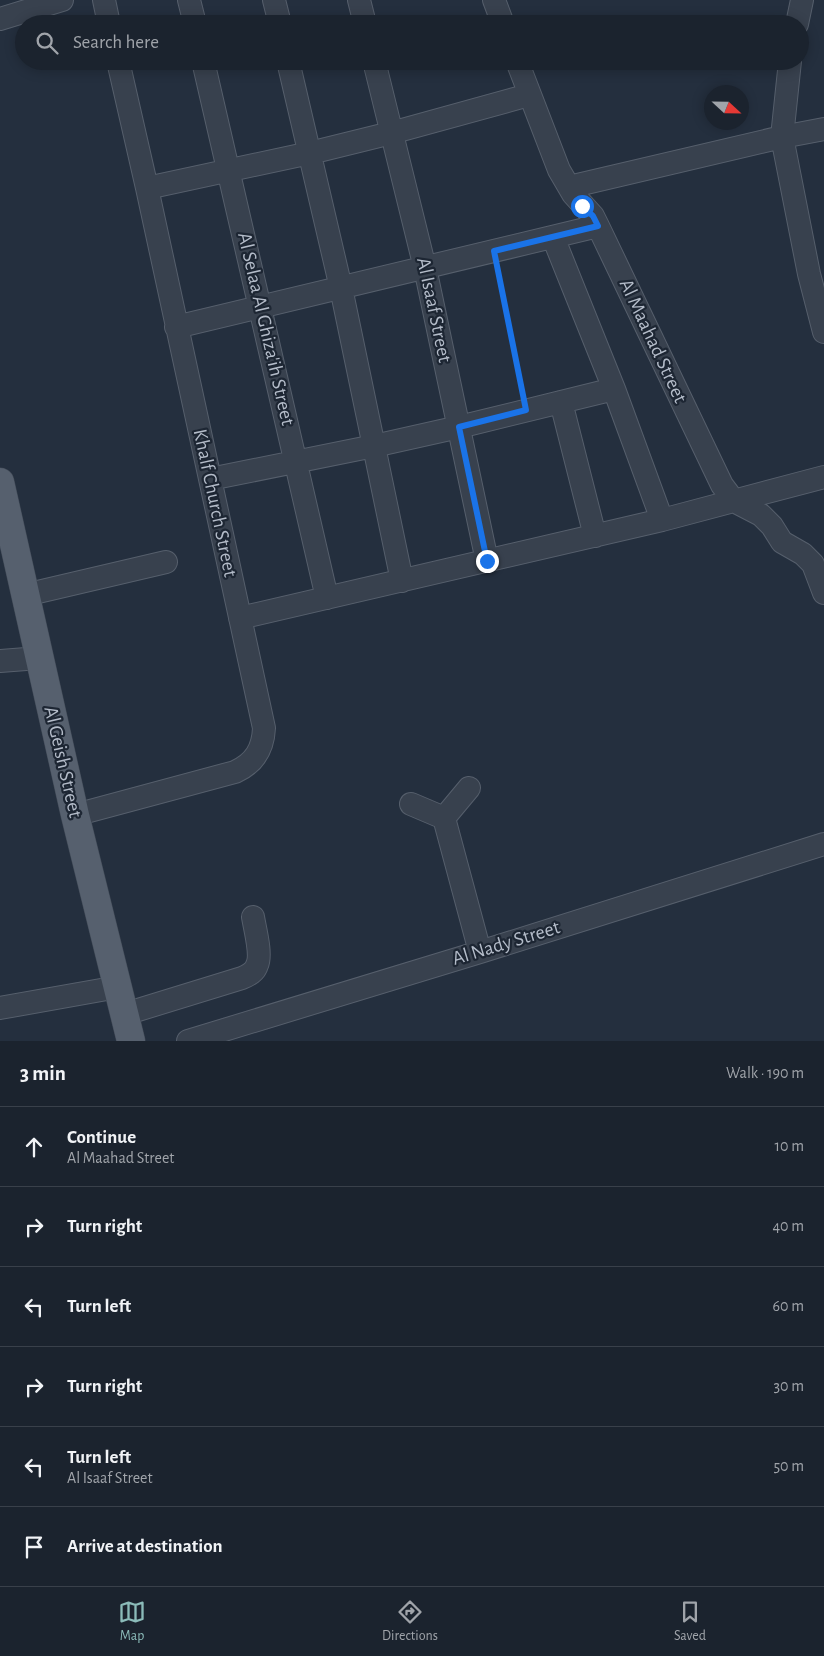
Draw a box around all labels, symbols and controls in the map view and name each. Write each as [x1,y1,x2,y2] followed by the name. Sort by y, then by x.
[15,15,809,70] search box
[33,29,61,57] icon: search
[73,33,159,52] text: Search here
[704,85,749,130] north arrow
[571,195,594,218] route start
[234,231,298,428] street label: Al Selaa Al Ghiza'ih Street
[413,256,455,365] street label: Al Isaaf Street
[616,276,691,407] street label: Al Maahad Street
[190,427,241,579] street label: Khalf Church Street
[476,550,499,573] route end
[40,704,86,820] street label: Al Geish Street
[450,917,563,969] street label: Al Nady Street
[20,1063,66,1084] text: 3 min
[726,1065,804,1081] text: Walk · 190 m
[67,1128,136,1147] text: Continue
[20,1133,48,1161] icon: ahead
[775,1138,804,1154] text: 10 m
[67,1150,174,1166] text: Al Maahad Street
[20,1213,48,1241] icon: right
[67,1217,142,1236] text: Turn right
[772,1218,804,1234] text: 40 m
[20,1293,48,1321] icon: left
[67,1297,131,1316] text: Turn left
[773,1298,804,1314] text: 60 m
[20,1373,48,1401] icon: right
[67,1377,142,1396] text: Turn right
[774,1378,804,1394] text: 30 m
[67,1448,131,1467] text: Turn left
[20,1453,48,1481] icon: left
[773,1458,804,1474] text: 50 m
[67,1470,153,1486] text: Al Isaaf Street
[20,1533,48,1561] icon: arrive
[67,1537,223,1556] text: Arrive at destination
[118,1598,146,1645] tab: Map
[382,1598,438,1645] tab: Directions
[674,1598,706,1645] tab: Saved

